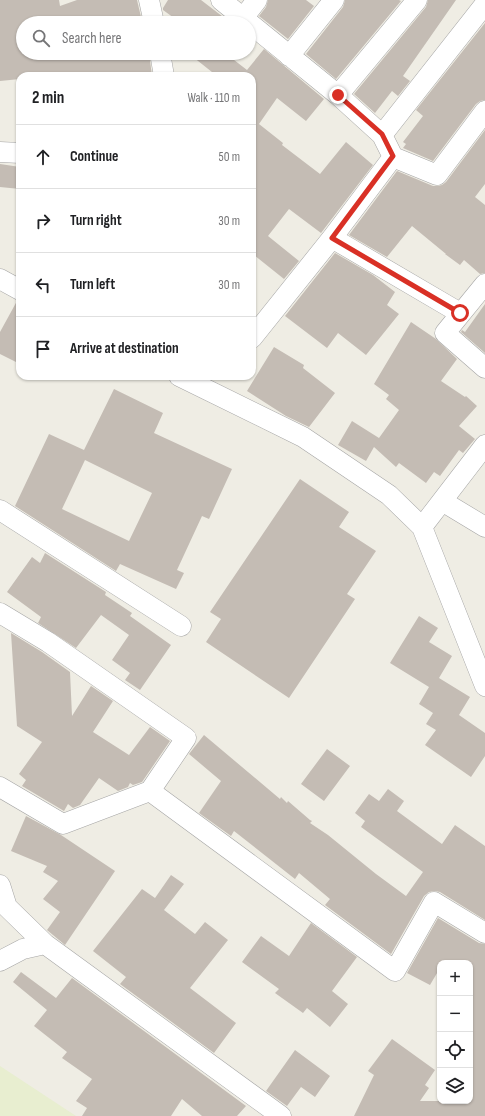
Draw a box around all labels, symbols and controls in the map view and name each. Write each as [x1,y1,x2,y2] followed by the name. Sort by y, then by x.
[16,16,256,60] search box
[30,27,52,49] icon: search
[62,29,122,48] text: Search here
[329,86,347,104] route end
[32,88,64,108] text: 2 min
[187,90,240,106] text: Walk · 110 m
[32,146,54,168] icon: ahead
[70,147,119,166] text: Continue
[219,149,240,165] text: 50 m
[32,210,54,232] icon: right
[70,211,122,230] text: Turn right
[218,213,240,229] text: 30 m
[32,274,54,296] icon: left
[70,275,115,294] text: Turn left
[218,277,240,293] text: 30 m
[451,304,469,322] route start
[32,338,54,360] icon: arrive
[70,339,179,358] text: Arrive at destination
[437,960,473,1104] map controls
[437,960,473,996] button: +
[437,996,473,1032] button: −
[437,1032,473,1068] button: locate
[437,1068,473,1104] button: layers

